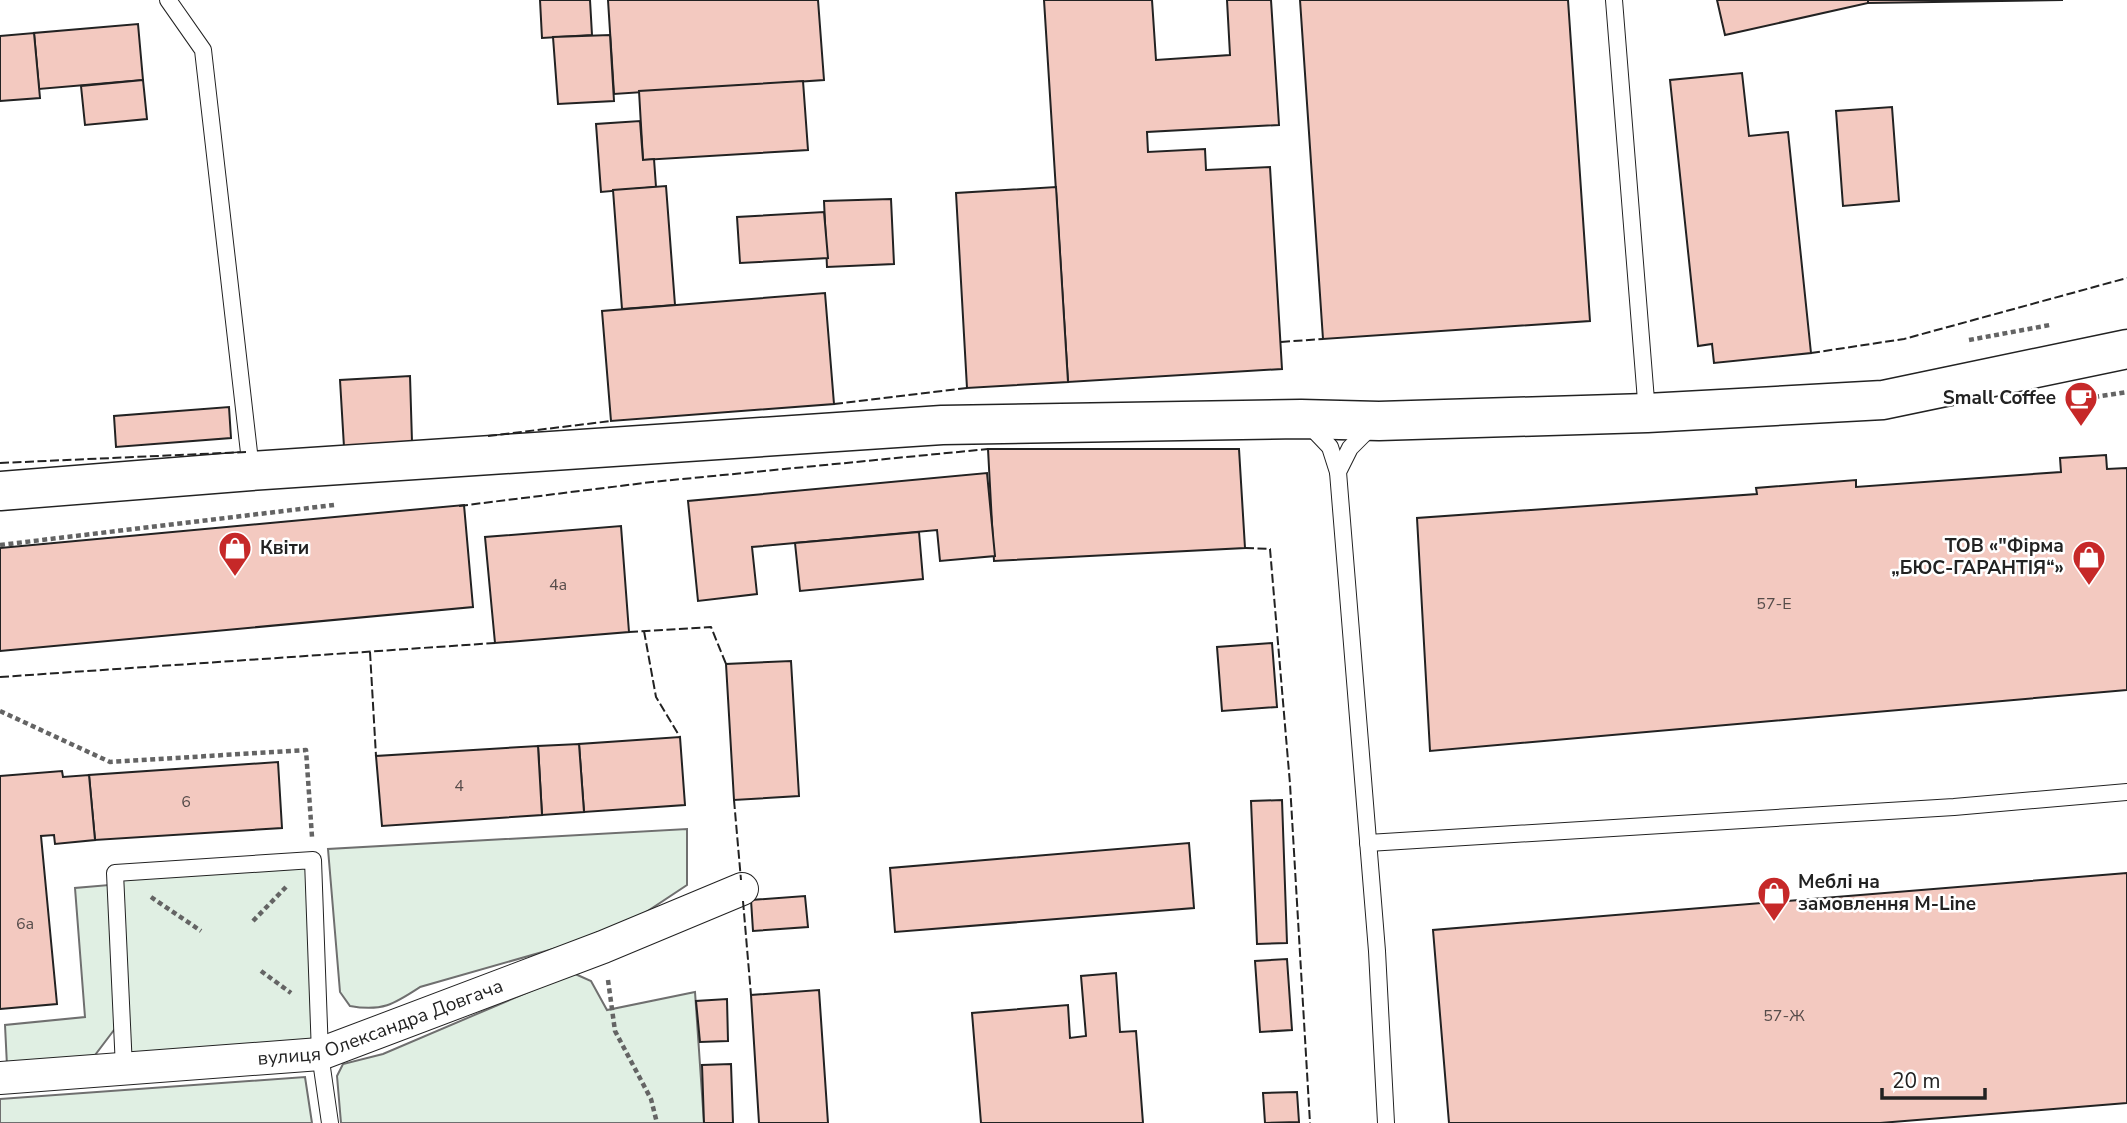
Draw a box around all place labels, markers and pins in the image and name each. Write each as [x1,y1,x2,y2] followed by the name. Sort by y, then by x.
[2062,379,2100,428] cafe icon: Small Coffee
[1943,385,2056,411] place label: Small Coffee
[216,529,254,578] shop icon: Квіти
[1891,533,2064,581] place label: ТОВ «"Фірма „БЮС-ГАРАНТІЯ“»
[260,535,309,561] place label: Квіти
[2070,538,2108,587] shop icon: ТОВ «"Фірма „БЮС-ГАРАНТІЯ“»
[1798,869,1976,917] place label: Меблі на замовлення M-Line
[1755,874,1793,923] shop icon: Меблі на замовлення M-Line

